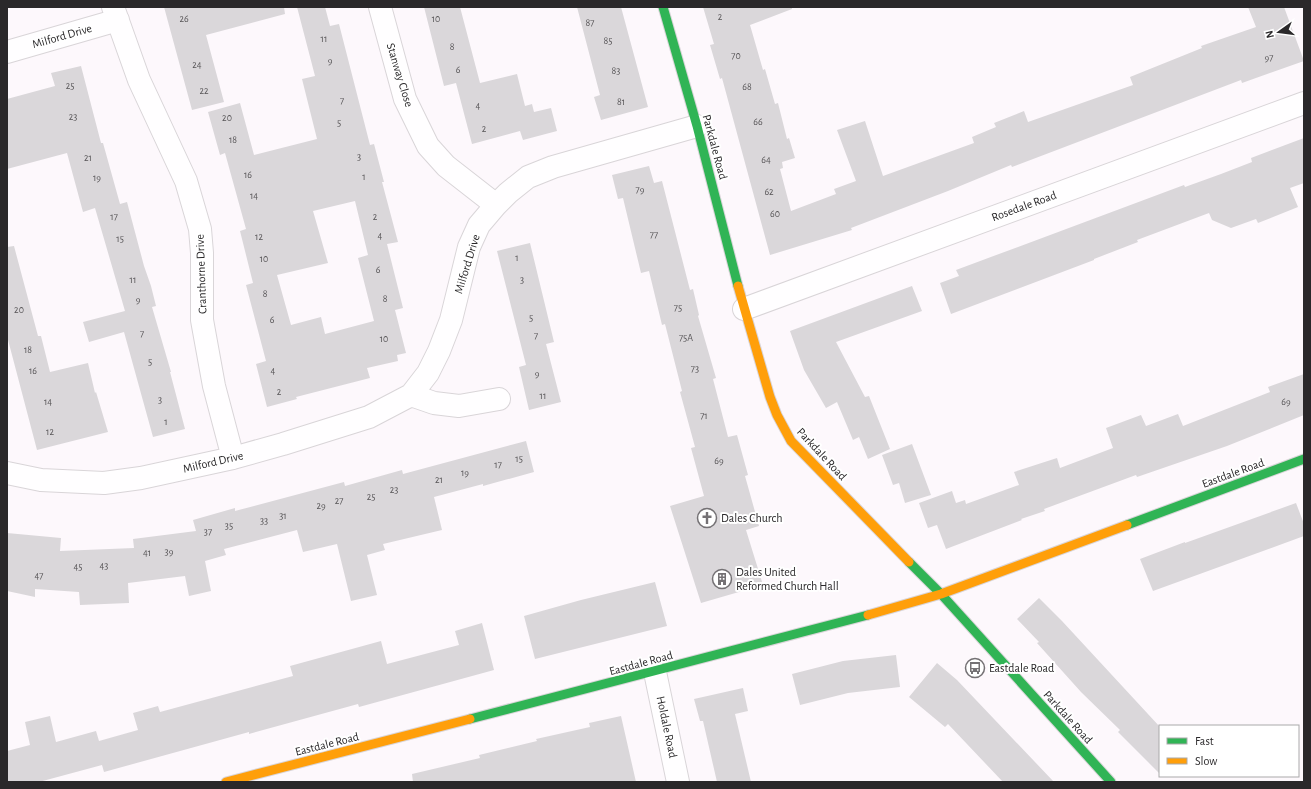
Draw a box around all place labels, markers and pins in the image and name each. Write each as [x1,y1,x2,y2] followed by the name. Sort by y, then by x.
[696,507,718,529] church icon: Dales Church
[721,512,782,524] place label: Dales Church
[736,566,839,592] place label: Dales United Reformed Church Hall
[711,568,733,590] building icon: Dales United Reformed Church Hall
[964,657,986,679] bus stop icon: Eastdale Road
[989,662,1054,674] place label: Eastdale Road

